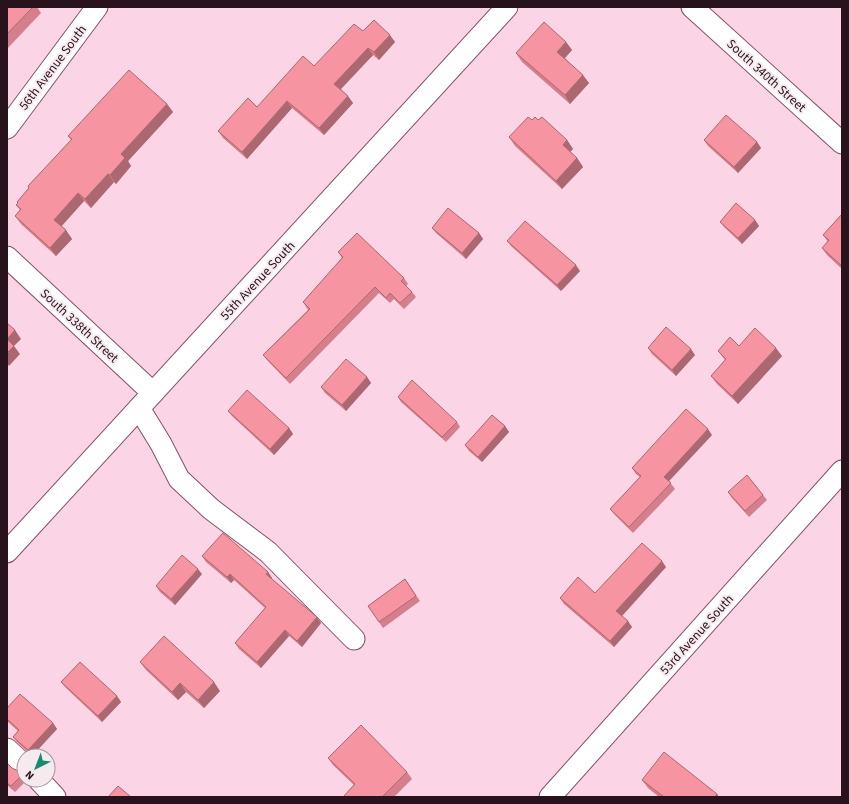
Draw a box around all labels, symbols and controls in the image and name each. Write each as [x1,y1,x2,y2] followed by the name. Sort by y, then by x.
[15,21,91,114] street label: 56th Avenue South
[723,35,810,117] street label: South 340th Street
[216,237,299,324] street label: 55th Avenue South
[36,285,123,367] street label: South 338th Street
[656,591,738,679] street label: 53rd Avenue South
[16,748,56,788] north arrow
[22,767,37,783] text: N

